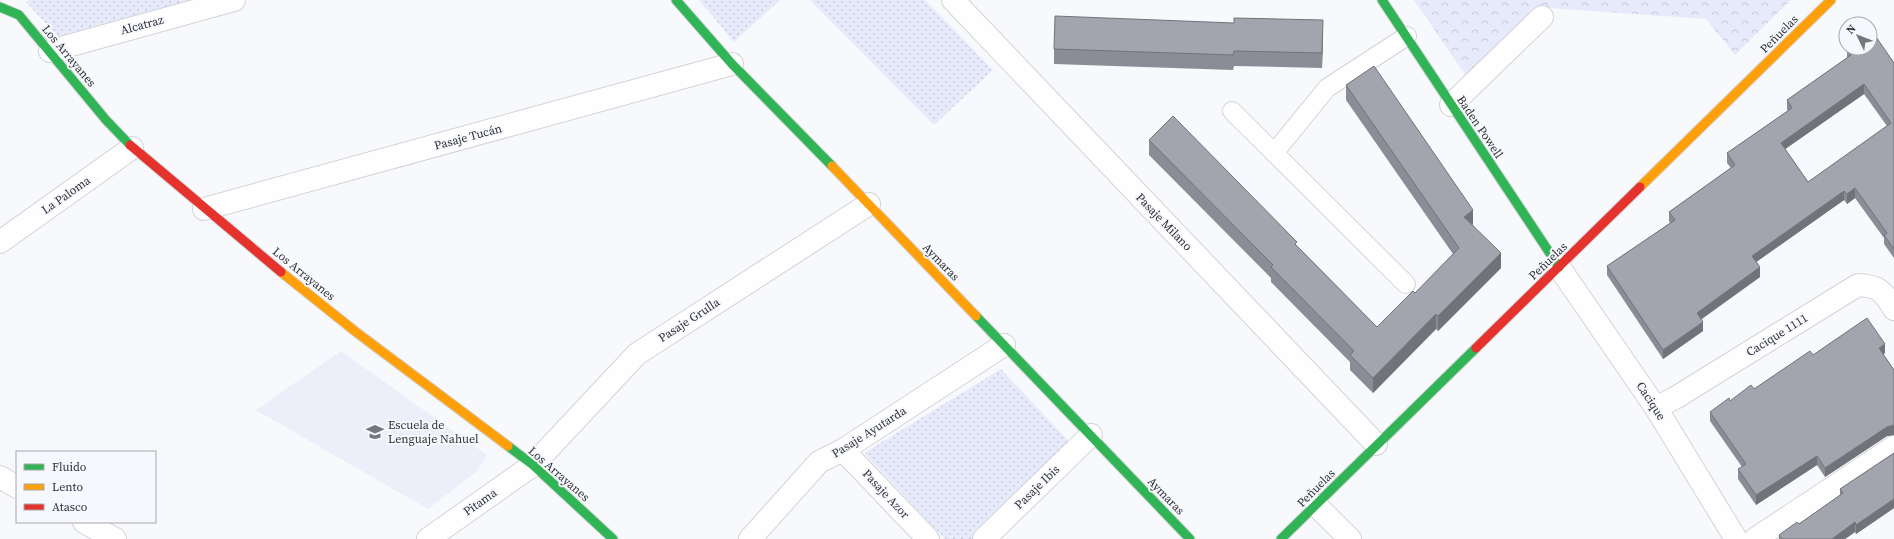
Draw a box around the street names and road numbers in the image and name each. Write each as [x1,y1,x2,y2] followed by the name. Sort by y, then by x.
[119,11,166,38] street label: Alcatraz
[1756,11,1802,57] street label: Peñuelas
[38,22,100,90] street label: Los Arrayanes
[1453,93,1507,162] street label: Baden Powell
[432,120,504,154] street label: Pasaje Tucán
[38,172,94,218] street label: La Paloma
[1132,190,1196,255] street label: Pasaje Milano
[1525,239,1571,283] street label: Peñuelas
[919,240,963,284] street label: Aymaras
[269,244,339,304] street label: Los Arrayanes
[655,294,724,346] street label: Pasaje Grulla
[1743,310,1811,360] street label: Cacique 1111
[1633,379,1669,423] street label: Cacique
[829,402,910,461] street label: Pasaje Ayutarda
[525,443,593,505] street label: Los Arrayanes
[1011,461,1063,513] street label: Pasaje Ibis
[1293,465,1339,511] street label: Peñuelas
[859,466,913,522] street label: Pasaje Azor
[1144,474,1188,518] street label: Aymaras
[460,484,501,519] street label: Pitama

